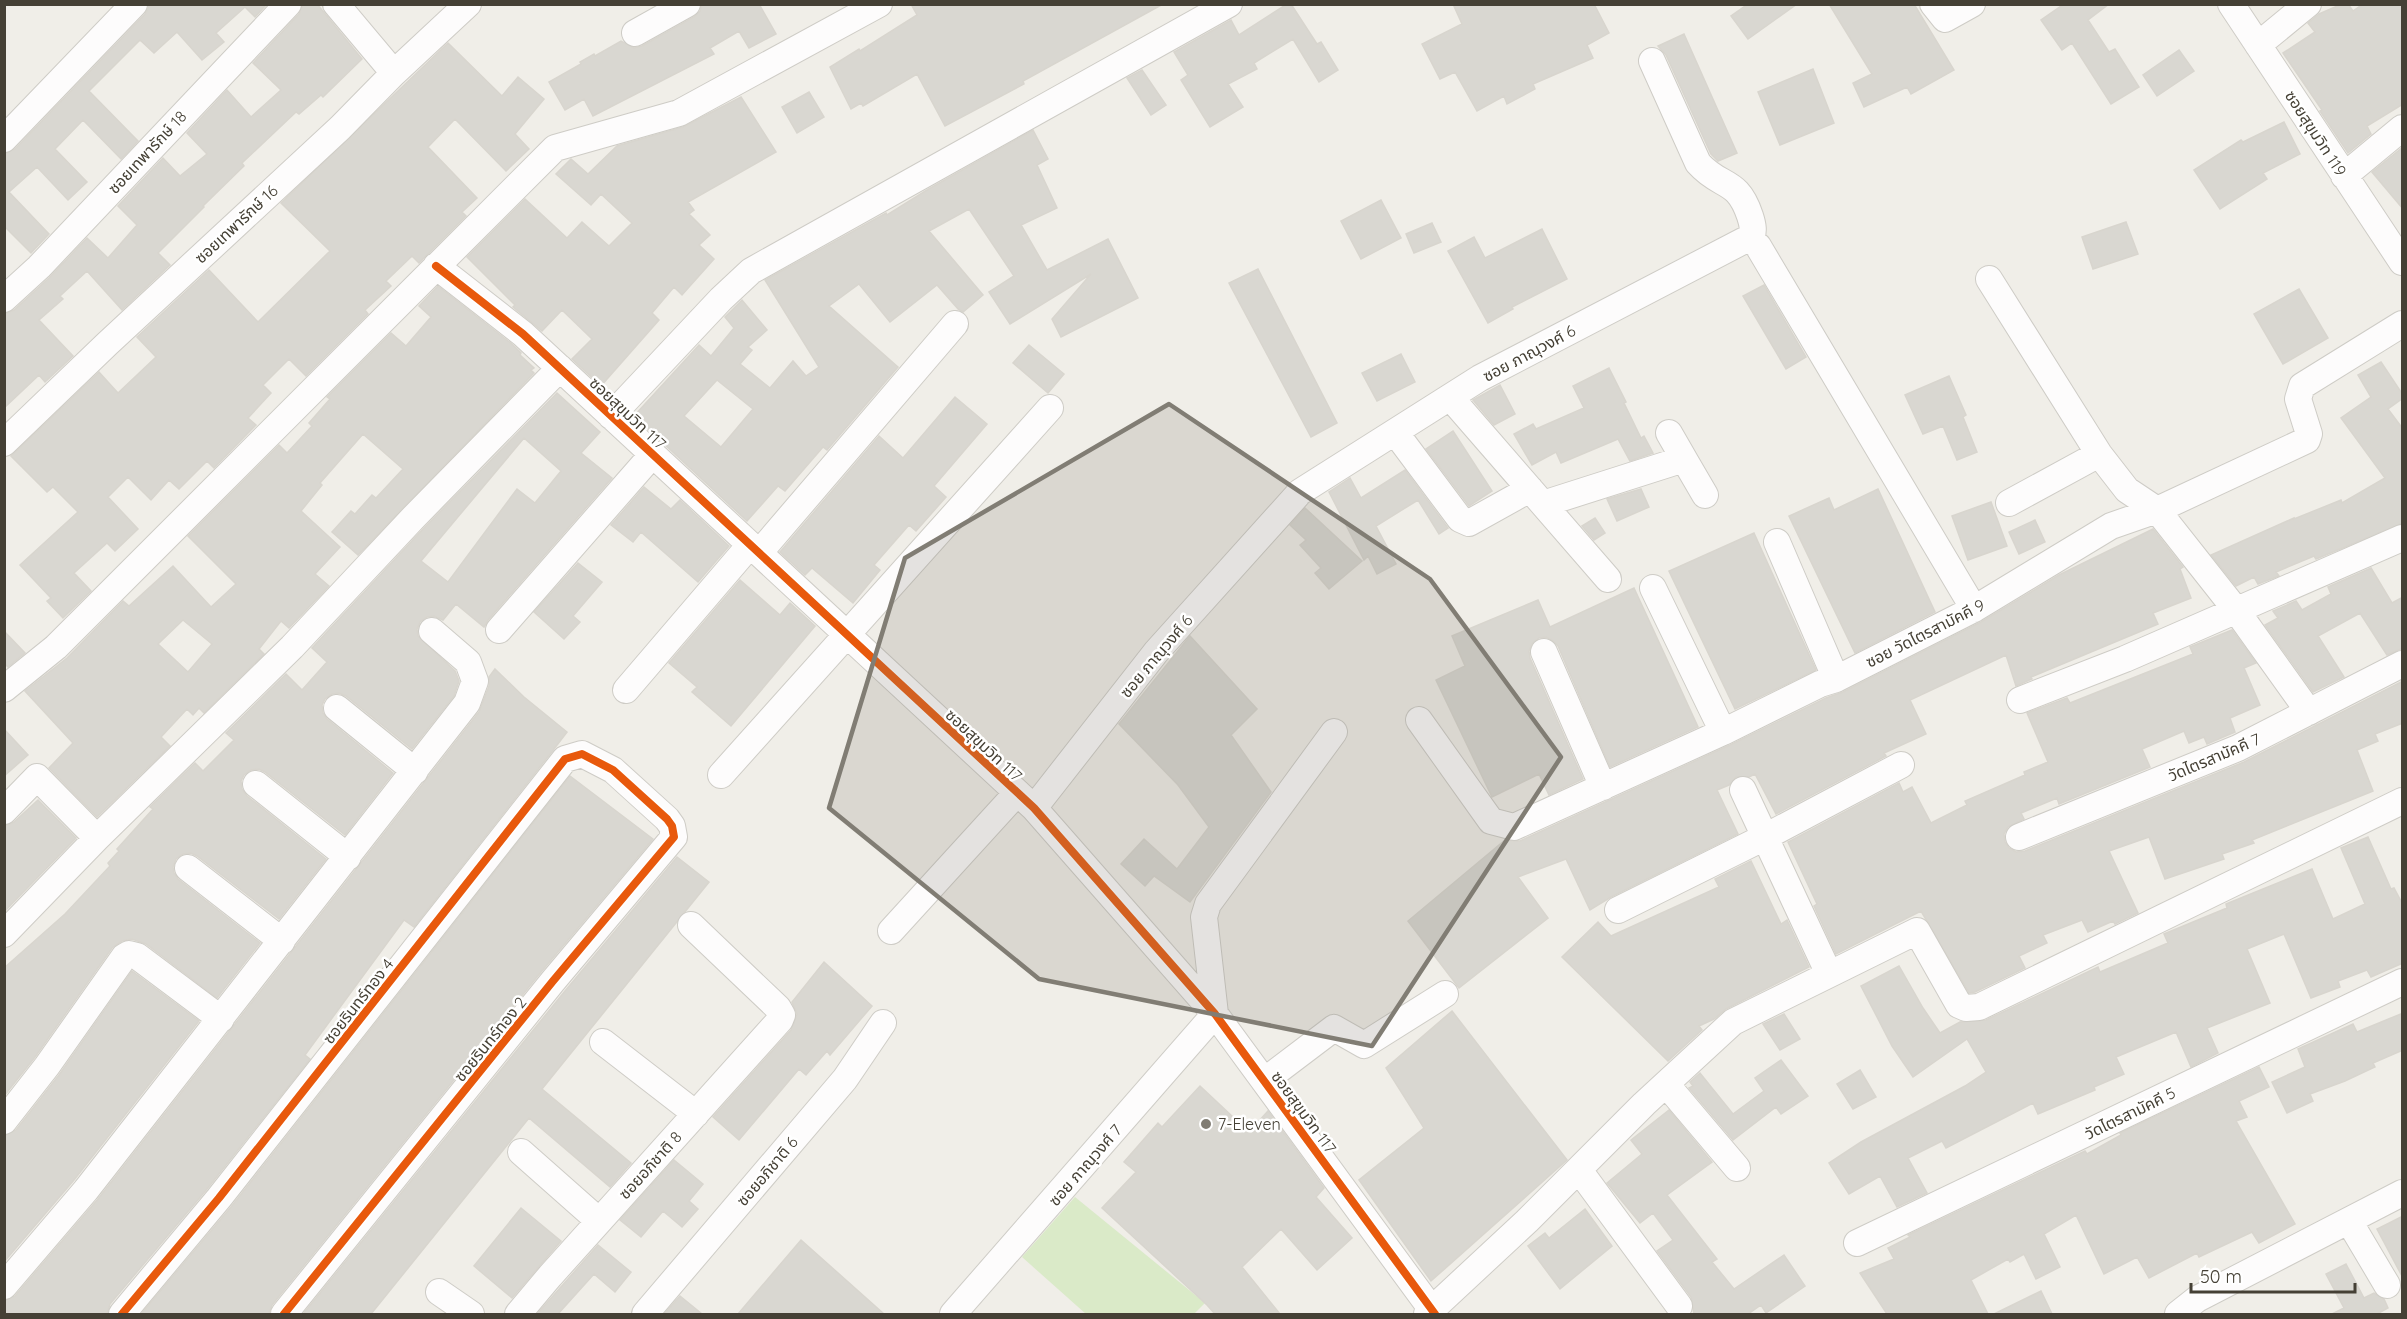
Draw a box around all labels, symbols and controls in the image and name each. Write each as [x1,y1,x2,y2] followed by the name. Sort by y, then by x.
[2281,86,2351,180] street label: ซอยสุขุมวิท 119
[103,106,191,198] street label: ซอยเทพารักษ์ 18
[190,180,282,268] street label: ซอยเทพารักษ์ 16
[1479,320,1579,386] street label: ซอย ภาณุวงศ์ 6
[586,372,670,454] street label: ซอยสุขุมวิท 117
[1862,594,1988,672] street label: ซอย วัดไตรสามัคคี 9
[1116,610,1197,702] street label: ซอย ภาณุวงศ์ 6
[942,704,1026,786] street label: ซอยสุขุมวิท 117
[2165,729,2263,785] street label: วัดไตรสามัคคี 7
[318,954,398,1048] street label: ซอยรินทร์ทอง 4
[450,992,530,1086] street label: ซอยรินทร์ทอง 2
[1267,1067,1341,1157] street label: ซอยสุขุมวิท 117
[2081,1082,2179,1144] street label: วัดไตรสามัคคี 5
[1218,1114,1281,1134] place label: 7-Eleven
[1199,1117,1213,1131] marker: 7-Eleven
[1044,1120,1126,1210] street label: ซอย ภาณุวงศ์ 7
[614,1127,686,1203] street label: ซอยอภิชาติ 8
[732,1132,802,1210] street label: ซอยอภิชาติ 6
[2191,1256,2354,1294] scale bar
[2200,1265,2242,1288] text: 50 m

